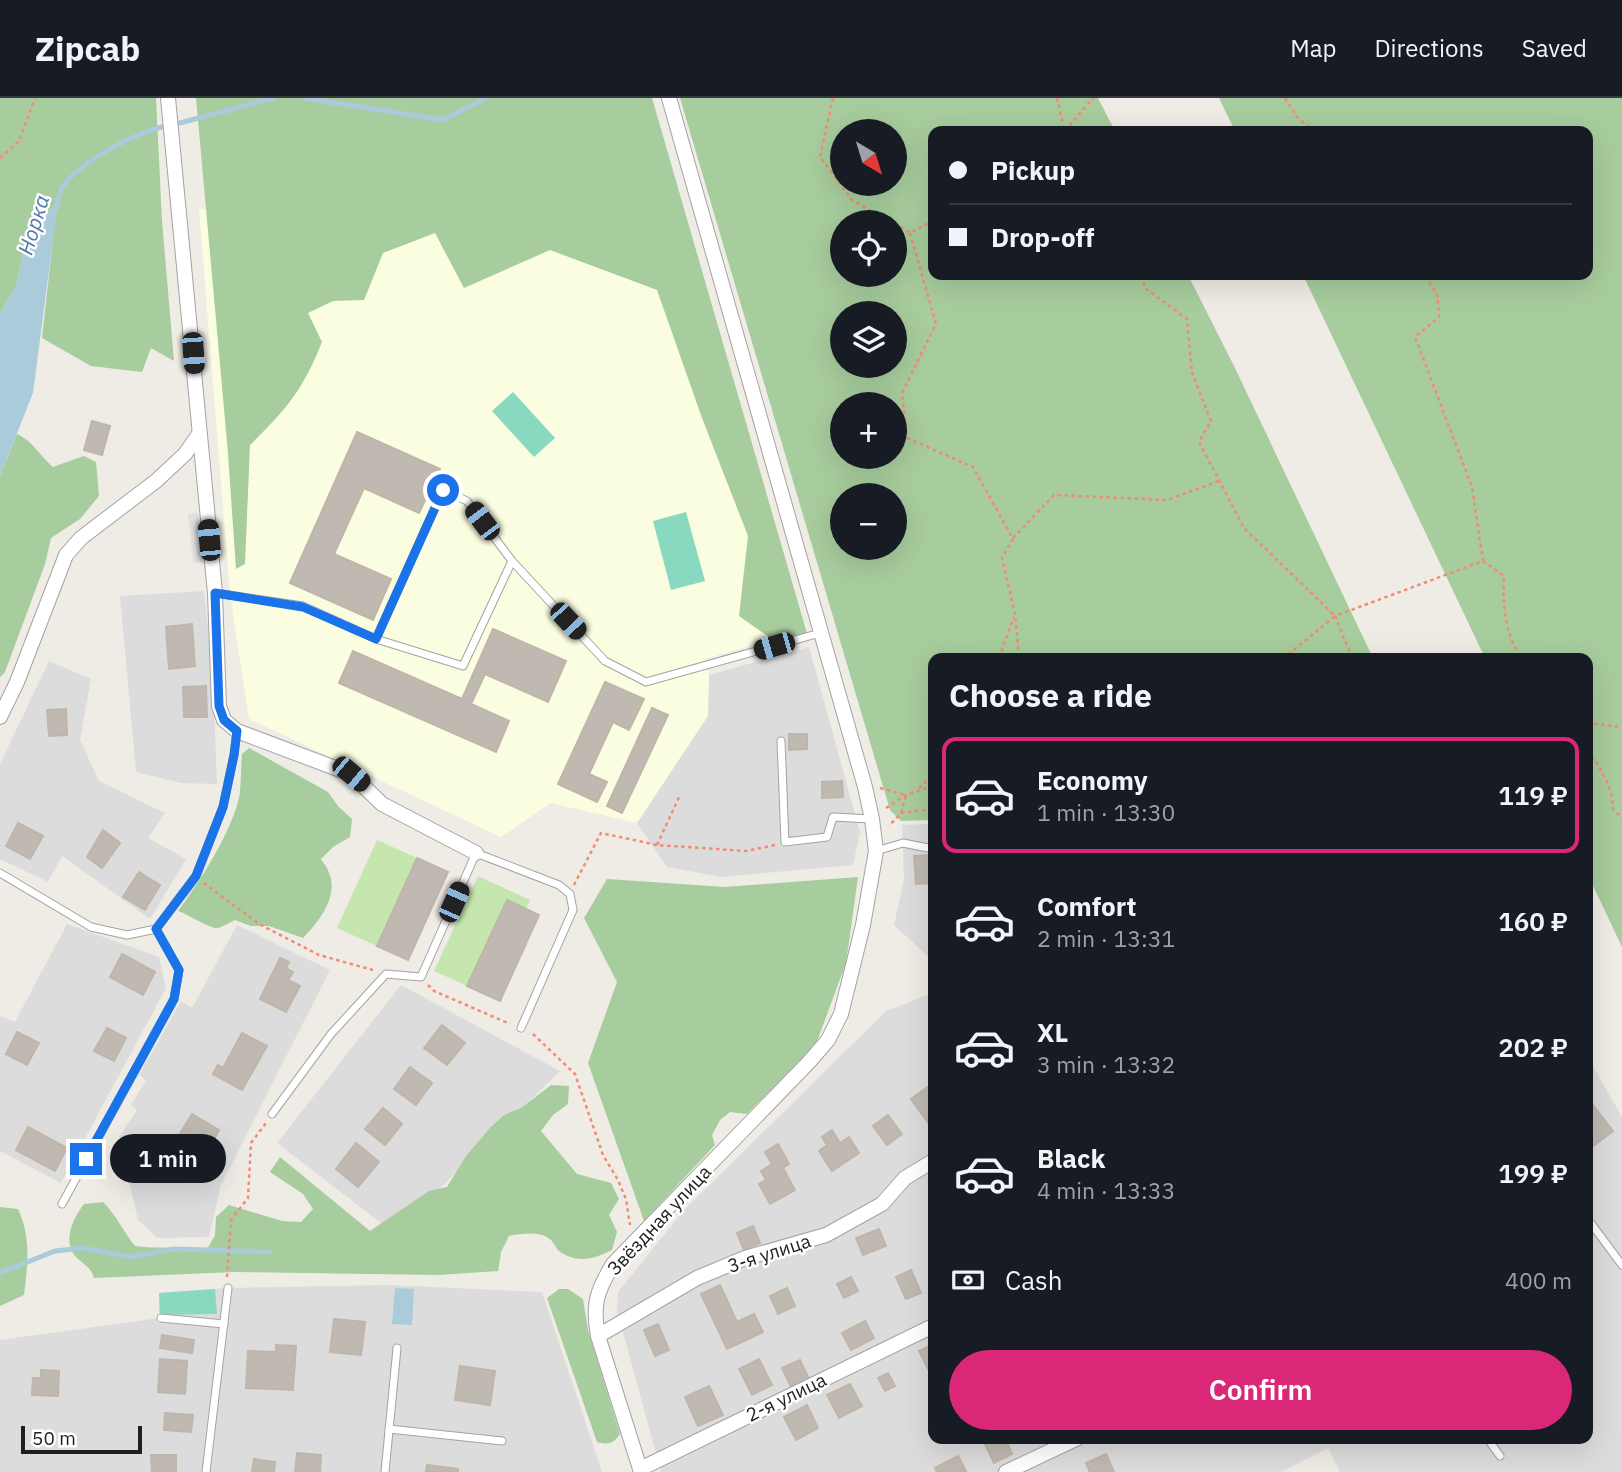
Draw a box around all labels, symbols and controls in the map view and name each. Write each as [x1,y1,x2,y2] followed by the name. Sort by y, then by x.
[35,27,140,70] text: Zipcab
[1290,32,1336,64] text: Map
[1374,32,1484,64] text: Directions
[1522,32,1587,64] text: Saved
[830,119,906,196] north arrow
[830,119,907,560] map controls
[991,153,1075,187] text: Pickup
[11,191,55,258] water label: Норка
[830,210,907,287] button: locate
[991,220,1094,254] text: Drop-off
[830,301,907,378] button: layers
[182,331,205,375] car
[830,392,907,469] button: +
[427,474,459,506] route start
[830,483,907,560] button: −
[461,498,504,544] car
[197,518,222,562] car
[546,598,591,644] car
[751,630,798,662] car
[949,674,1152,716] text: Choose a ride
[329,752,374,796] car
[1037,763,1148,797] text: Economy
[953,764,1016,827] icon: car
[1498,778,1568,812] text: 119 ₽
[1037,797,1175,827] text: 1 min · 13:30
[436,879,473,925] car
[1037,889,1136,923] text: Comfort
[953,890,1016,953] icon: car
[1498,904,1568,938] text: 160 ₽
[1037,923,1175,953] text: 2 min · 13:31
[1037,1015,1068,1049] text: XL
[953,1016,1016,1079] icon: car
[1498,1030,1568,1064] text: 202 ₽
[1037,1049,1175,1079] text: 3 min · 13:32
[110,1134,226,1184] callout: 1 min
[1037,1141,1105,1175] text: Black
[953,1142,1016,1205] icon: car
[70,1143,102,1175] route end
[138,1143,198,1173] text: 1 min
[1498,1156,1568,1190] text: 199 ₽
[602,1160,716,1280] street label: Звёздная улица
[1037,1175,1175,1205] text: 4 min · 13:33
[724,1228,814,1278] street label: 3-я улица
[949,1261,987,1299] icon: cash
[1005,1263,1062,1297] text: Cash
[1505,1265,1572,1295] text: 400 m
[949,1350,1572,1430] button: Confirm
[742,1367,830,1427] street label: 2-я улица
[21,1423,142,1455] scale bar
[32,1426,76,1450] text: 50 m

